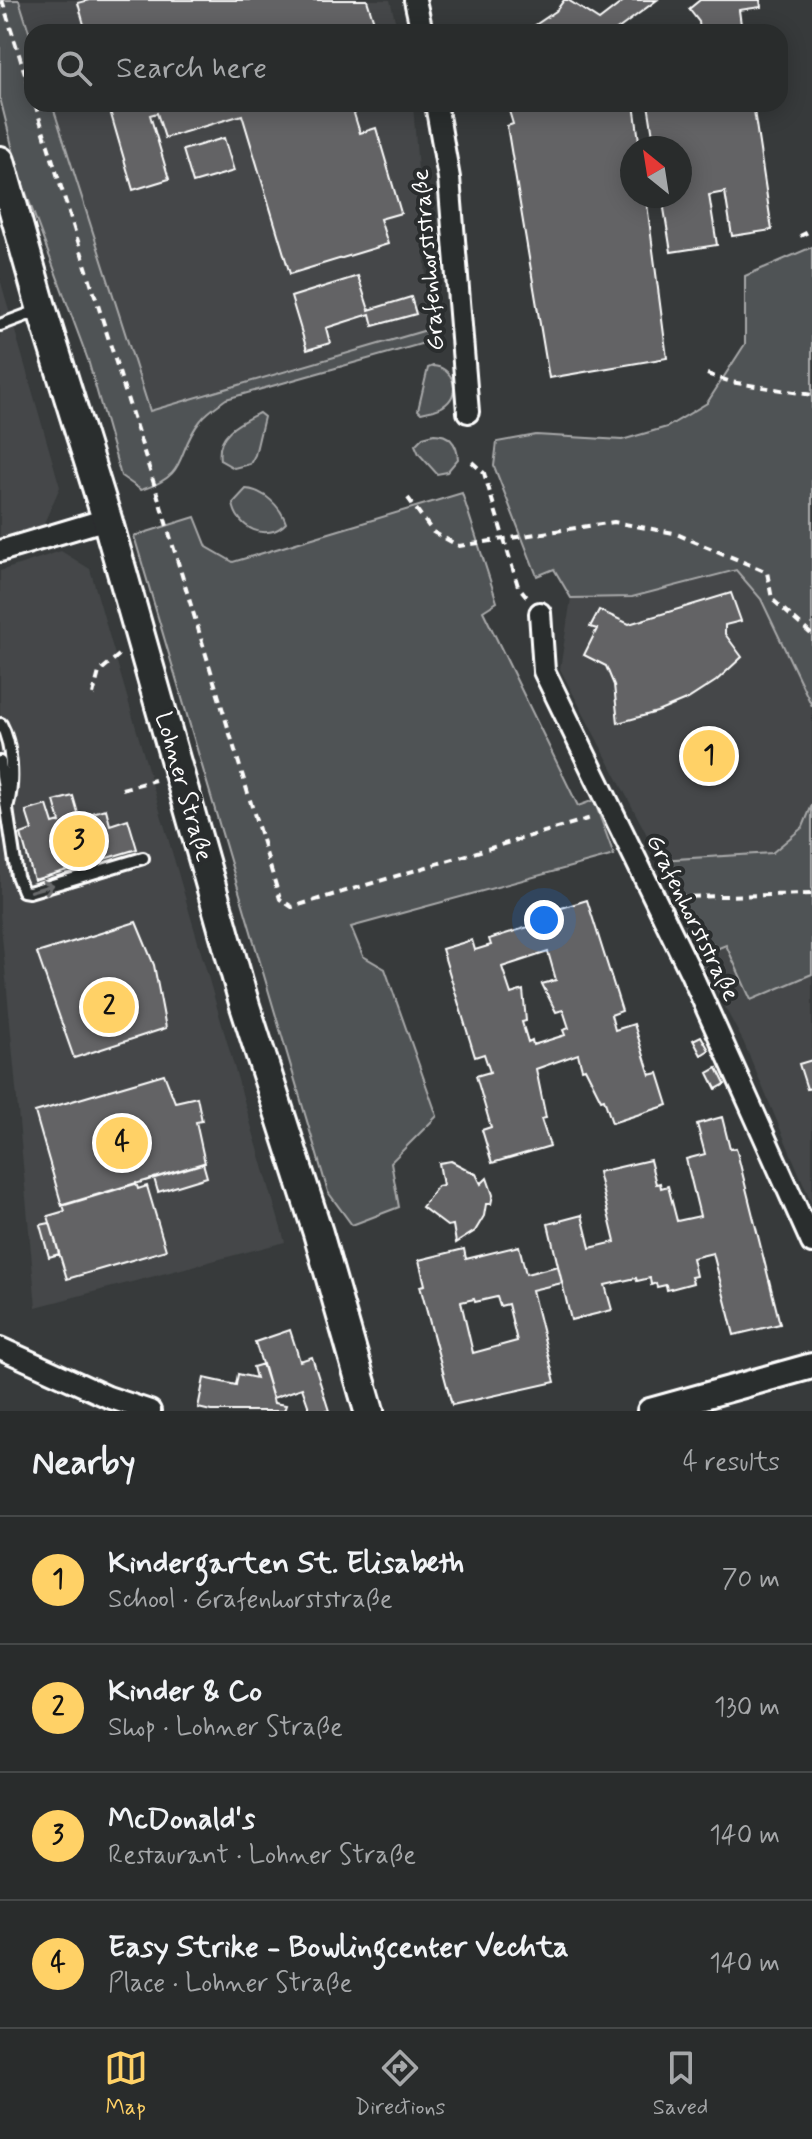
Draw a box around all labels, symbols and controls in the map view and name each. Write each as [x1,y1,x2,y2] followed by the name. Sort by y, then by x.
[24,24,788,112] search box
[52,46,96,90] icon: search
[116,49,267,88] text: Search here
[620,136,692,208] north arrow
[406,168,452,352] street label: Grafenhorststraße
[147,709,219,866] street label: Lohner Straße
[683,726,735,786] pin: 1
[53,811,105,871] pin: 3
[638,829,746,1007] street label: Grafenhorststraße
[29,880,54,894] one-way arrow
[524,900,564,940] your location
[83,977,135,1037] pin: 2
[96,1113,148,1173] pin: 4
[32,1441,136,1486] text: Nearby
[683,1446,780,1480] text: 4 results
[108,1544,464,1583] text: Kindergarten St. Elisabeth
[52,1563,64,1597] text: 1
[722,1563,780,1597] text: 70 m
[108,1583,393,1617] text: School · Grafenhorststraße
[108,1672,262,1711] text: Kinder & Co
[52,1691,64,1725] text: 2
[714,1691,780,1725] text: 130 m
[108,1711,343,1745] text: Shop · Lohner Straße
[108,1800,255,1839] text: McDonald's
[52,1819,64,1853] text: 3
[709,1819,780,1853] text: 140 m
[108,1839,416,1873] text: Restaurant · Lohner Straße
[108,1928,569,1967] text: Easy Strike - Bowlingcenter Vechta
[50,1947,66,1981] text: 4
[709,1947,780,1981] text: 140 m
[108,1967,352,2001] text: Place · Lohner Straße
[104,2046,148,2122] tab: Map
[355,2046,445,2122] tab: Directions
[653,2046,708,2122] tab: Saved

